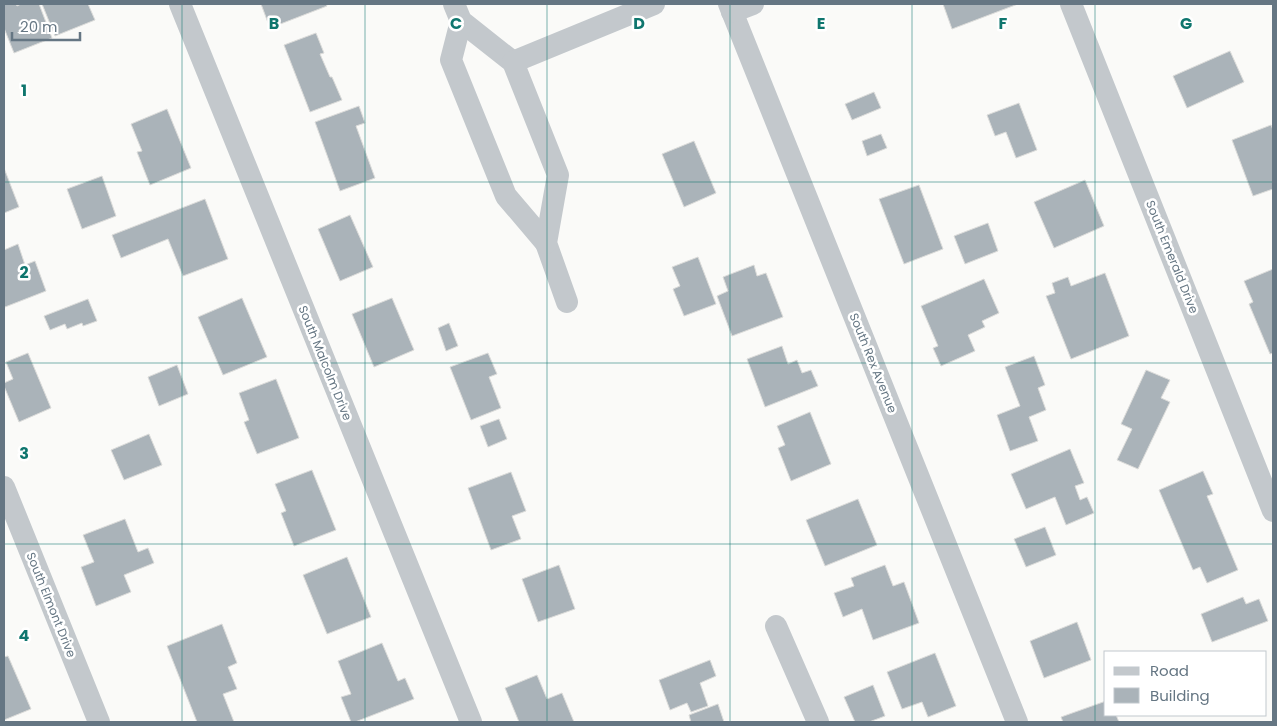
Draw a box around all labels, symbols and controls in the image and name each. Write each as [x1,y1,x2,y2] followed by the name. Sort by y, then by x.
[12,10,80,42] scale bar
[269,12,279,35] text: B
[450,12,462,35] text: C
[633,12,645,35] text: D
[817,12,825,35] text: E
[999,12,1008,35] text: F
[1180,12,1192,35] text: G
[20,16,58,37] text: 20 m
[21,79,27,102] text: 1
[1142,198,1203,316] street label: South Emerald Drive
[19,261,29,284] text: 2
[295,303,356,423] street label: South Malcolm Drive
[846,310,901,415] street label: South Rex Avenue
[19,442,29,465] text: 3
[23,550,80,660] street label: South Elmont Drive
[19,624,30,647] text: 4
[1104,651,1267,716] legend
[1150,660,1189,681] text: Road
[1150,685,1210,706] text: Building

